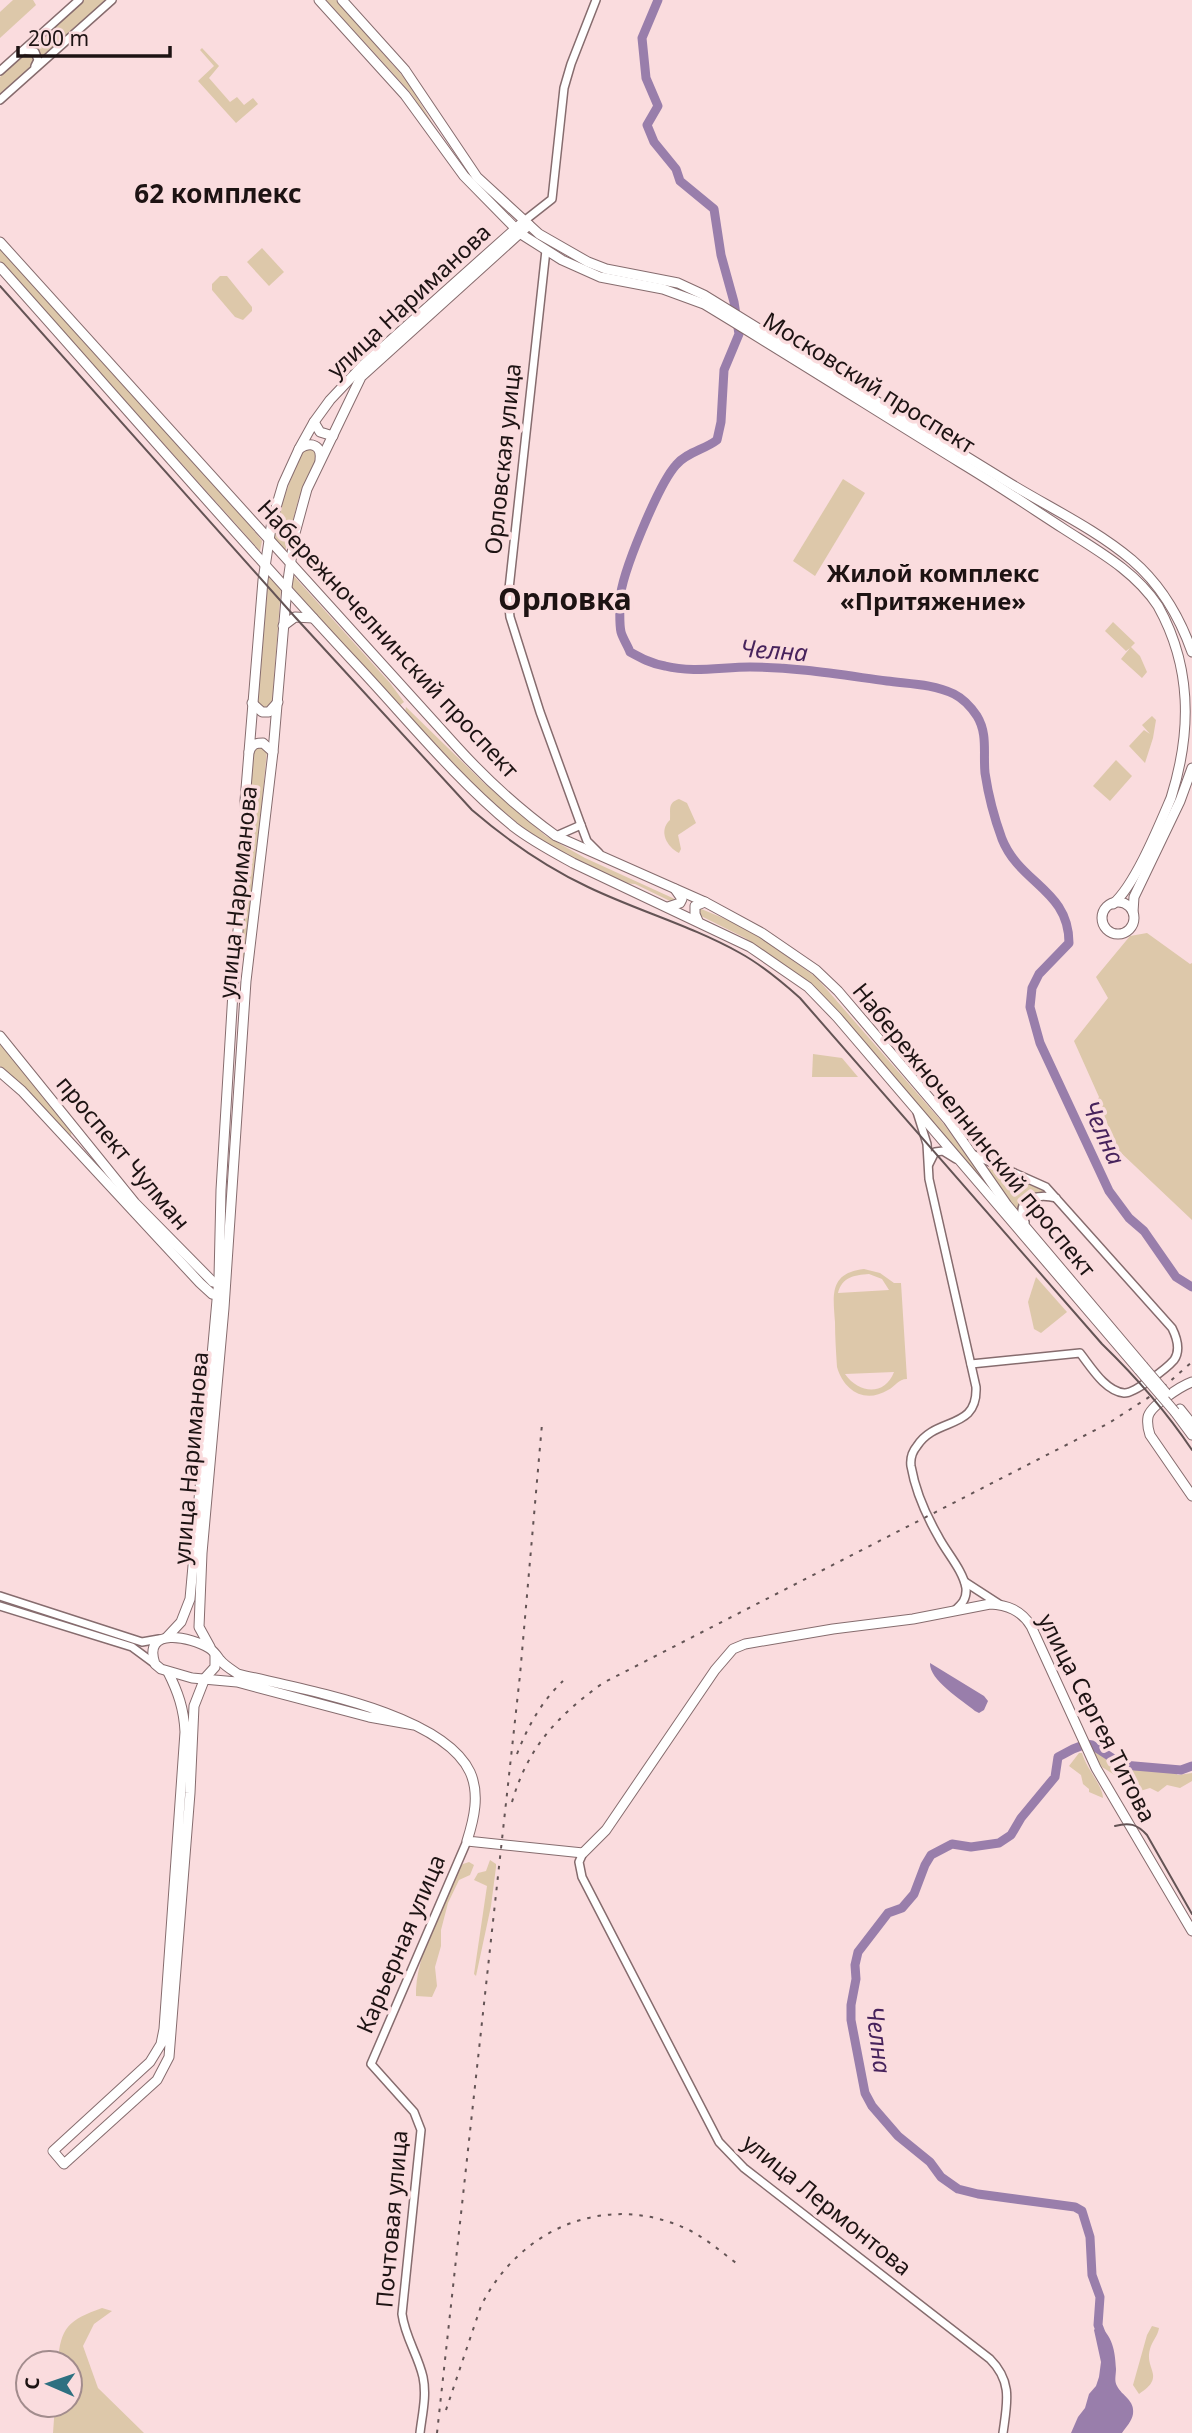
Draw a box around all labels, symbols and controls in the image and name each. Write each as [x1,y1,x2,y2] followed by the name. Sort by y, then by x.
[18,14,170,58] scale bar
[28,24,89,52] text: 200 m
[134,175,302,211] district label: 62 комплекс
[319,216,497,385] street label: улица Нариманова
[757,304,982,461] street label: Московский проспект
[476,362,528,556] street label: Орловская улица
[251,492,527,785] street label: Набережночелнинский проспект
[826,556,1040,617] district label: Жилой комплекс «Притяжение»
[498,578,632,619] district label: Орловка
[739,631,809,668] water label: Челна
[210,784,264,1000] street label: улица Нариманова
[846,975,1104,1284] street label: Набережночелнинский проспект
[50,1068,198,1236] street label: проспект Чулман
[1075,1095,1134,1170] water label: Челна
[165,1350,215,1566] street label: улица Нариманова
[1031,1608,1164,1827] street label: улица Сергея Титова
[348,1849,452,2038] street label: Карьерная улица
[859,2004,900,2076] water label: Челна
[736,2126,919,2282] street label: улица Лермонтова
[367,2129,415,2309] street label: Почтовая улица
[14,2349,84,2419] north arrow
[19,2377,45,2390] text: С

